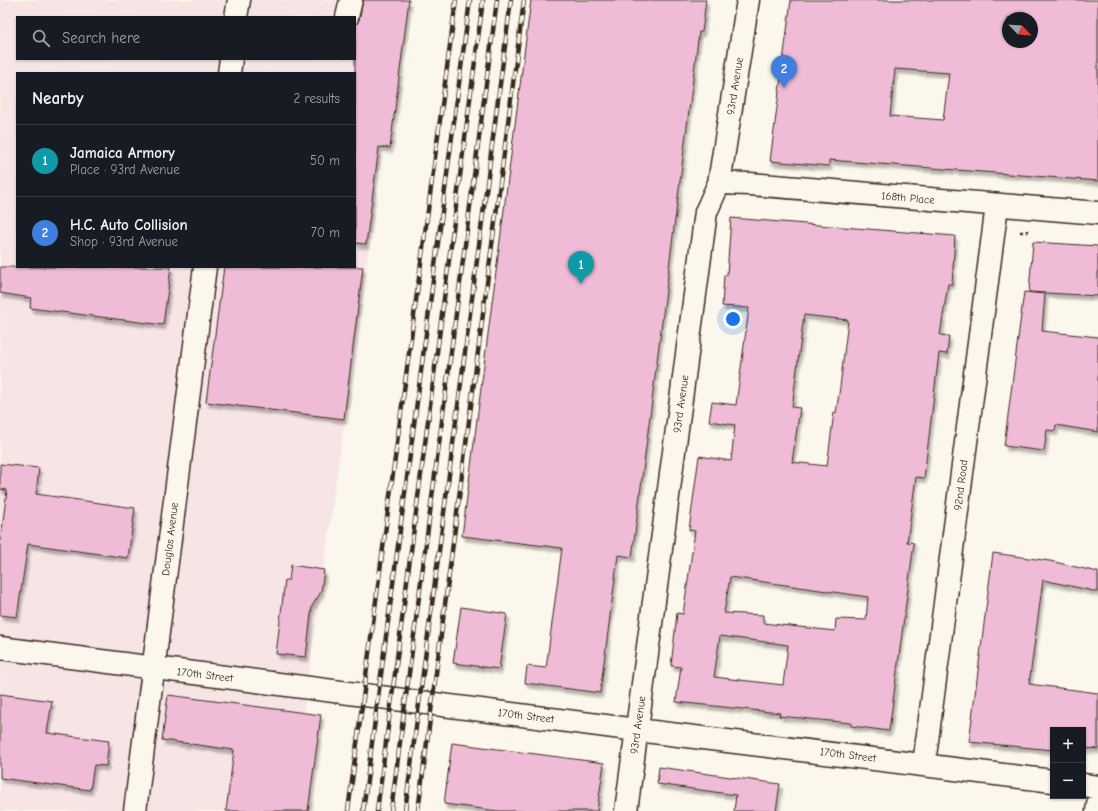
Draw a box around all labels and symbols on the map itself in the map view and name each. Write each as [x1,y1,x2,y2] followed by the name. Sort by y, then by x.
[1002,12,1038,48] north arrow
[771,55,797,88] pin: 2
[724,56,746,116] street label: 93rd Avenue
[881,189,936,207] street label: 168th Place
[568,251,594,284] pin: 1
[723,309,743,329] your location
[670,374,692,434] street label: 93rd Avenue
[951,459,971,511] street label: 92nd Road
[159,501,181,577] street label: Douglas Avenue
[176,665,235,685] street label: 170th Street
[627,695,649,755] street label: 93rd Avenue
[497,706,556,726] street label: 170th Street
[819,745,878,765] street label: 170th Street

